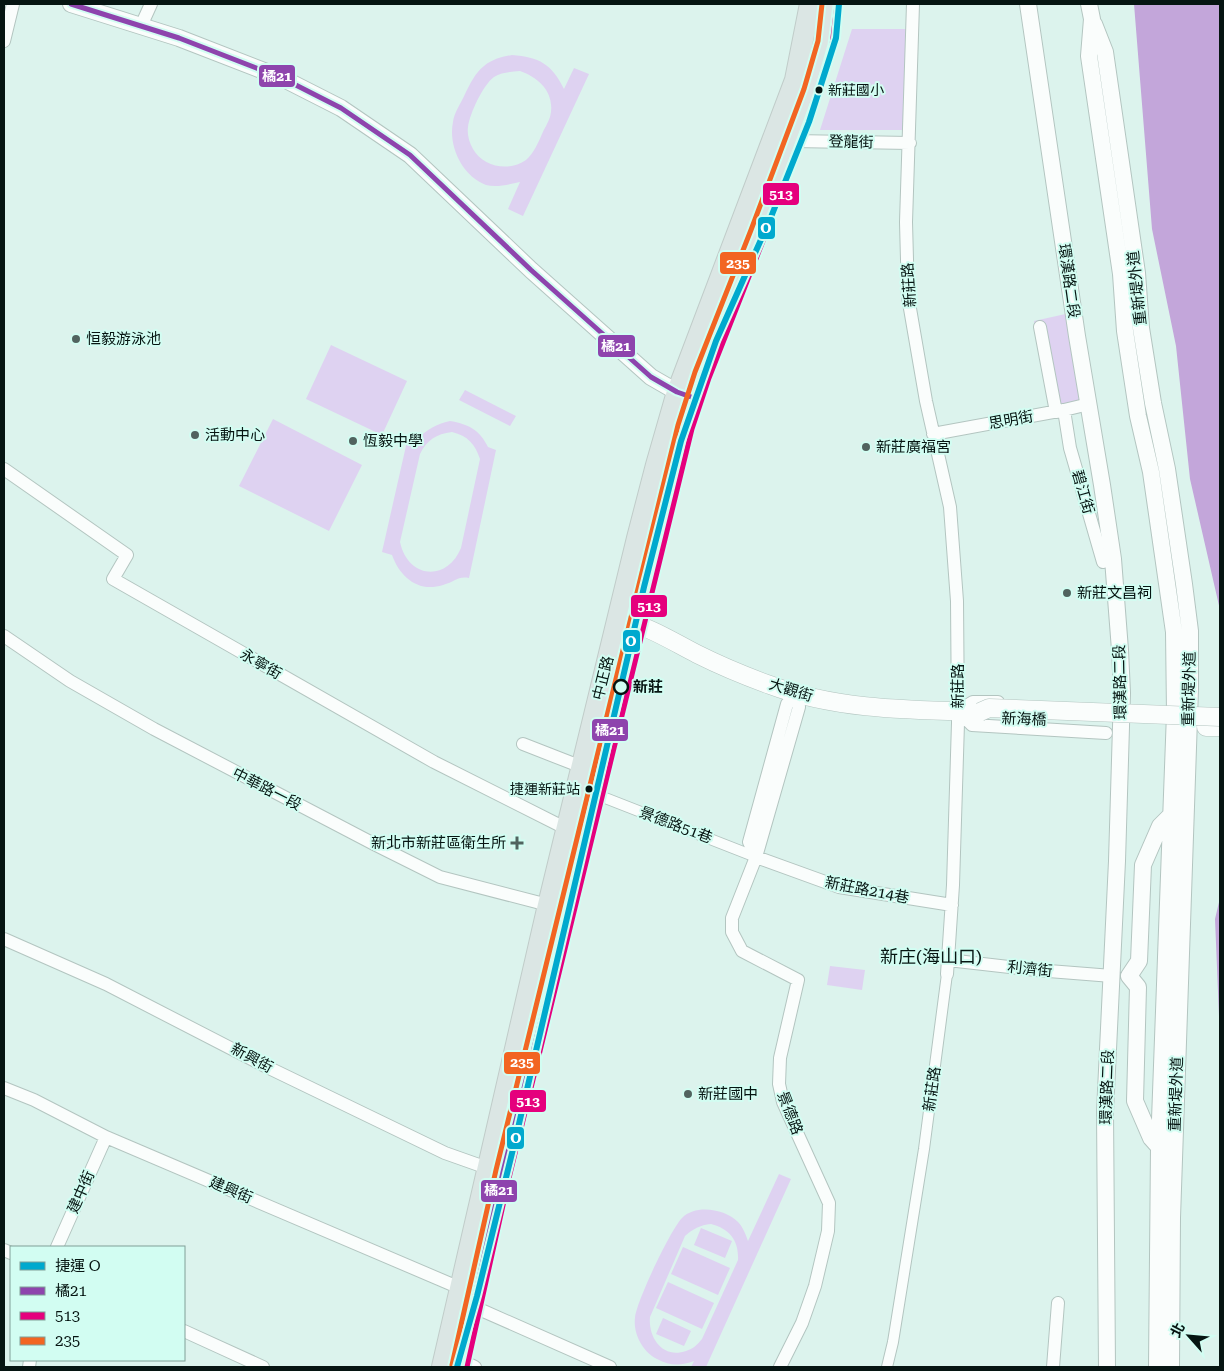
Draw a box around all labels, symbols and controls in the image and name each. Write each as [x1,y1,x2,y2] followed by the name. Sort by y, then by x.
[258,64,296,88] line badge: 橘21
[262,68,292,84] text: 橘21
[828,82,884,98] place label: 新莊國小
[814,85,824,95] marker: 新莊國小
[828,133,874,151] street label: 登龍街
[762,182,800,206] line badge: 513
[769,186,793,202] text: 513
[757,216,776,240] line badge: O
[760,220,772,236] text: O
[1055,243,1083,319] street label: 環漢路二段
[1124,250,1150,326] street label: 重新堤外道
[719,251,757,275] line badge: 235
[726,255,750,271] text: 235
[898,262,920,308] street label: 新莊路
[86,330,161,348] place label: 恒毅游泳池
[70,333,82,345] marker: 恒毅游泳池
[597,334,636,358] line badge: 橘21
[601,338,631,354] text: 橘21
[987,407,1035,433] street label: 思明街
[205,426,265,444] place label: 活動中心
[189,429,201,441] marker: 活動中心
[363,432,423,450] place label: 恆毅中學
[347,435,359,447] marker: 恆毅中學
[876,438,951,456] place label: 新莊廣福宮
[860,441,872,453] marker: 新莊廣福宮
[1068,468,1098,516] street label: 碧江街
[1077,584,1152,602] place label: 新莊文昌祠
[1061,587,1073,599] marker: 新莊文昌祠
[630,594,668,618] line badge: 513
[637,598,661,614] text: 513
[622,629,641,653] line badge: O
[625,633,637,649] text: O
[1110,644,1130,720] street label: 環漢路二段
[237,645,285,683] street label: 永寧街
[1179,651,1199,727] street label: 重新堤外道
[589,654,617,702] street label: 中正路
[949,663,967,709] street label: 新莊路
[767,675,815,705] street label: 大觀街
[633,678,663,696] place label: 新莊
[613,679,629,695] marker: 新莊
[1001,709,1047,729] street label: 新海橋
[591,718,629,742] line badge: 橘21
[595,722,625,738] text: 橘21
[229,764,305,814] street label: 中華路一段
[510,781,580,797] place label: 捷運新莊站
[584,784,594,794] marker: 捷運新莊站
[637,803,715,847] street label: 景德路51巷
[371,834,506,852] place label: 新北市新莊區衛生所
[510,836,524,850] marker: 新北市新莊區衛生所
[823,873,911,907] street label: 新莊路214巷
[880,946,982,967] district label: 新庄(海山口)
[1007,958,1053,980] street label: 利濟街
[228,1039,276,1077] street label: 新興街
[1097,1049,1117,1125] street label: 環漢路二段
[503,1051,541,1075] line badge: 235
[510,1054,534,1070] text: 235
[1166,1056,1186,1132] street label: 重新堤外道
[920,1065,944,1113] street label: 新莊路
[698,1085,758,1103] place label: 新莊國中
[682,1088,694,1100] marker: 新莊國中
[509,1089,547,1113] line badge: 513
[774,1089,806,1137] street label: 景德路
[516,1093,540,1109] text: 513
[506,1126,525,1150] line badge: O
[510,1130,522,1146] text: O
[64,1168,98,1216] street label: 建中街
[207,1173,255,1207] street label: 建興街
[480,1179,518,1203] line badge: 橘21
[484,1182,514,1198] text: 橘21
[10,1246,185,1361] legend
[55,1257,101,1275] text: 捷運 O
[55,1282,87,1300] text: 橘21
[55,1307,80,1325] text: 513
[1164,1311,1214,1361] north arrow
[1167,1320,1188,1340] text: 北
[55,1332,80,1350] text: 235

